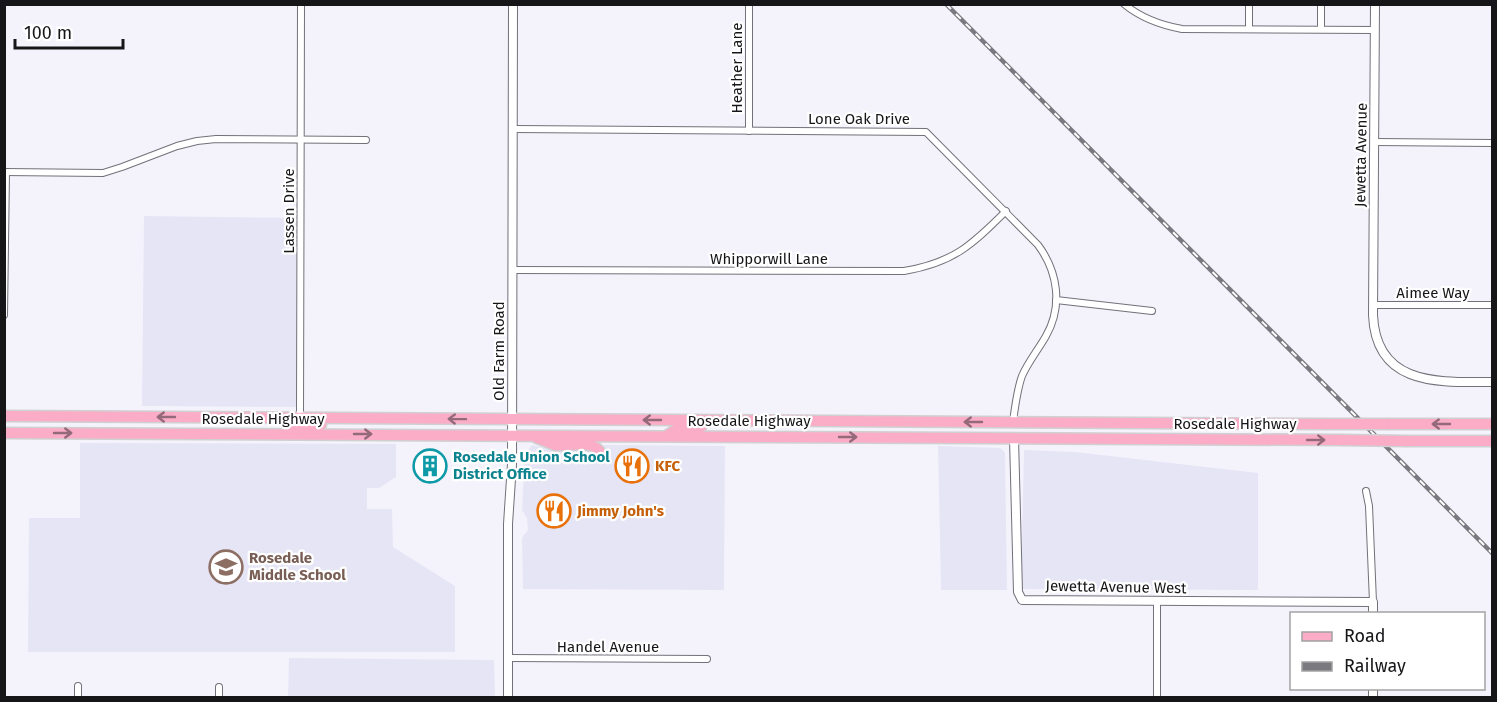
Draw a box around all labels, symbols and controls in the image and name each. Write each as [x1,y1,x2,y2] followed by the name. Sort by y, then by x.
[15,12,123,50] scale bar
[24,22,72,44] text: 100 m
[728,23,746,113] street label: Heather Lane
[1351,103,1371,207] street label: Jewetta Avenue
[808,110,910,128] street label: Lone Oak Drive
[280,168,298,254] street label: Lassen Drive
[710,250,828,268] street label: Whipporwill Lane
[1396,284,1470,302] street label: Aimee Way
[490,301,508,401] street label: Old Farm Road
[201,410,325,428] street label: Rosedale Highway
[156,411,176,423] one-way arrow
[687,412,811,430] street label: Rosedale Highway
[447,414,467,425] one-way arrow
[642,414,662,426] one-way arrow
[1173,415,1297,433] street label: Rosedale Highway
[963,416,983,428] one-way arrow
[1431,418,1451,430] one-way arrow
[52,427,72,439] one-way arrow
[352,428,372,440] one-way arrow
[838,431,858,443] one-way arrow
[1306,434,1326,446] one-way arrow
[412,448,448,484] building icon: Rosedale Union School District Office
[453,448,610,483] place label: Rosedale Union School District Office
[614,448,650,484] restaurant icon: KFC
[655,457,681,475] place label: KFC
[536,493,572,529] restaurant icon: Jimmy John's
[576,502,664,520] place label: Jimmy John's
[208,549,244,585] school or university icon: Rosedale Middle School
[249,549,346,584] place label: Rosedale Middle School
[1045,577,1187,597] street label: Jewetta Avenue West
[1290,612,1485,690] legend
[1344,625,1386,647] text: Road
[557,638,659,656] street label: Handel Avenue
[1344,655,1406,677] text: Railway

